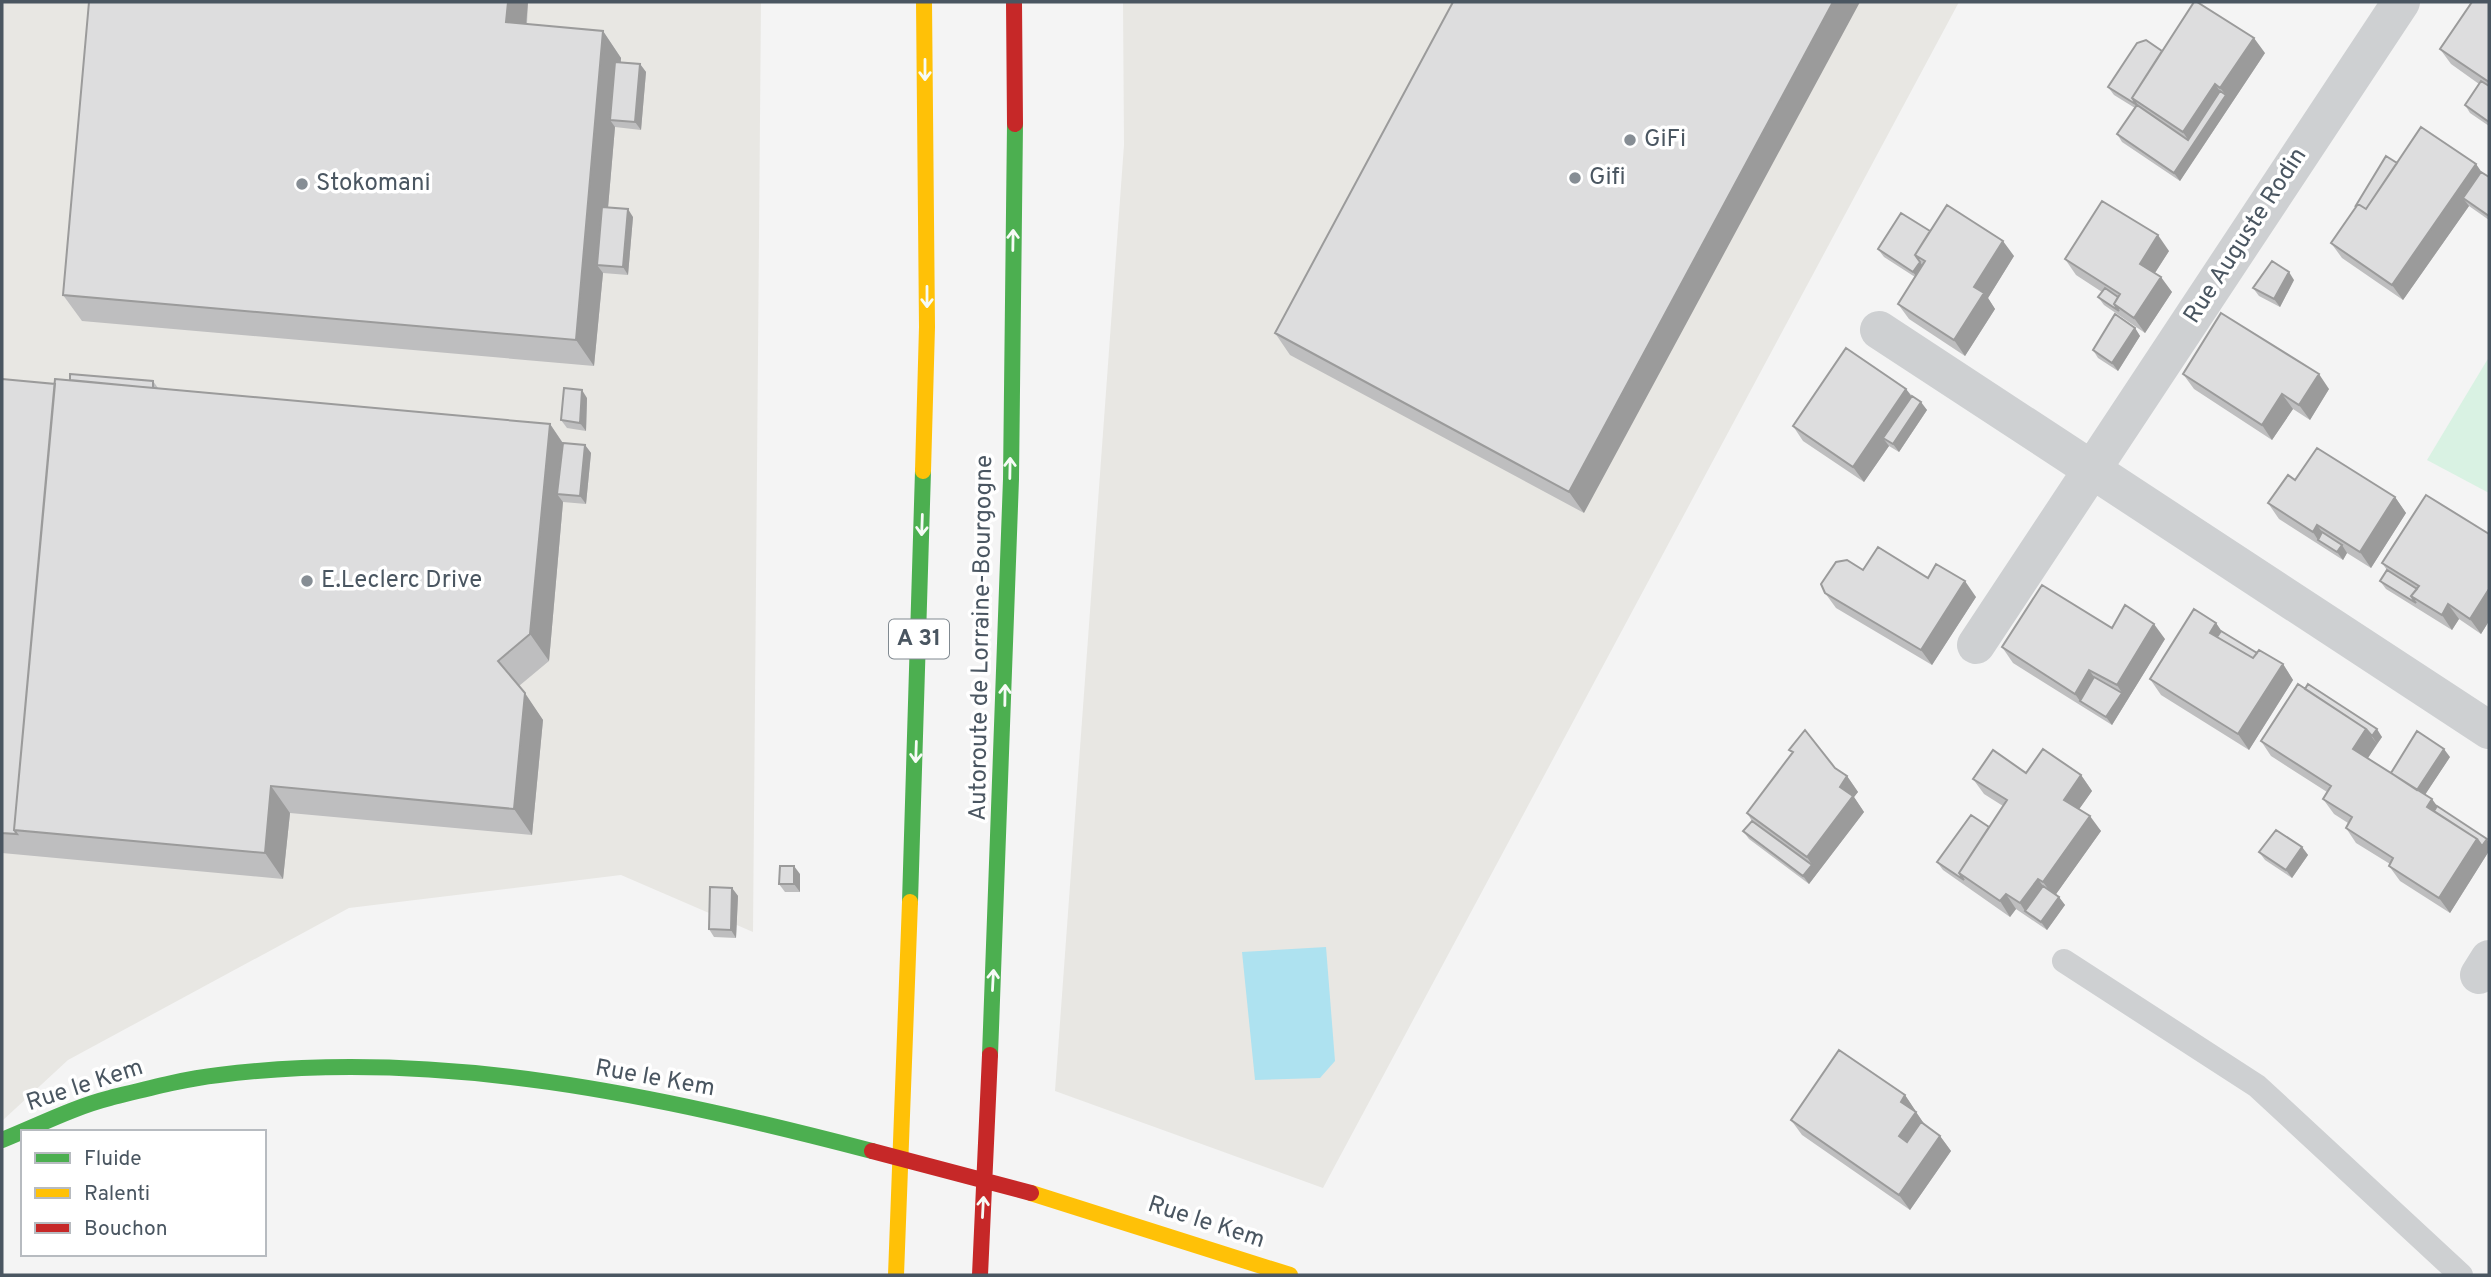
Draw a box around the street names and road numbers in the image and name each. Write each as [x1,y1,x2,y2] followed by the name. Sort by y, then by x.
[2178,142,2314,330] street label: Rue Auguste Rodin
[964,455,1000,821] street label: Autoroute de Lorraine-Bourgogne
[889,620,949,659] road number: A 31
[23,1053,147,1119] street label: Rue le Kem
[593,1054,717,1104] street label: Rue le Kem
[1144,1190,1268,1256] street label: Rue le Kem

